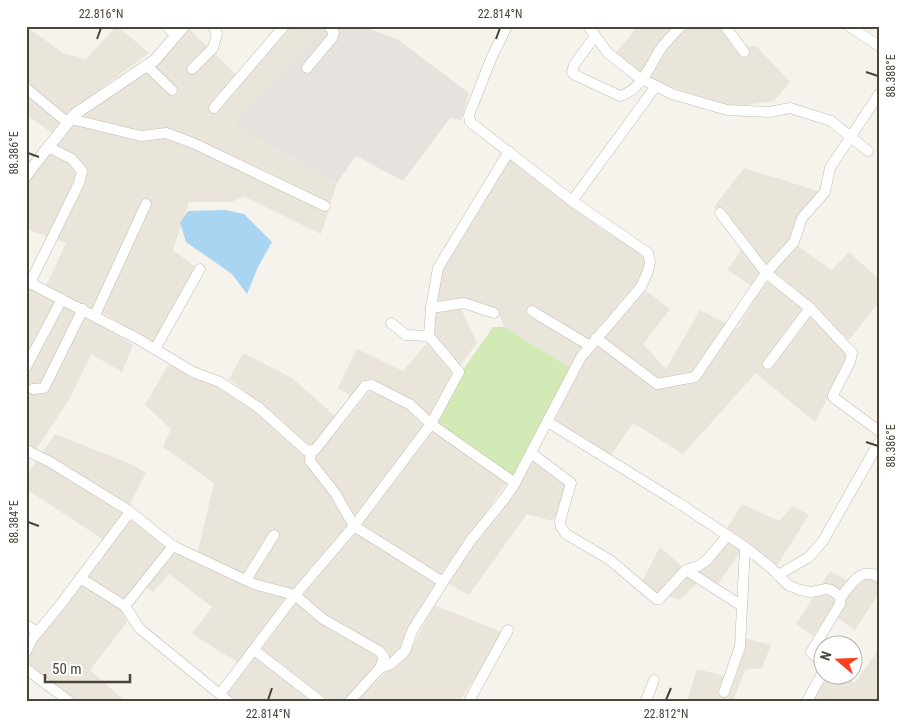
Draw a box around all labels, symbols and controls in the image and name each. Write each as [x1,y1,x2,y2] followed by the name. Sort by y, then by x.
[79,7,123,21] text: 22.816°N
[478,7,522,21] text: 22.814°N
[884,54,898,98] text: 88.388°E
[7,131,21,175] text: 88.386°E
[884,424,898,468] text: 88.386°E
[7,500,21,544] text: 88.384°E
[812,634,862,684] north arrow
[817,649,835,662] text: N
[45,652,130,684] scale bar
[52,660,82,678] text: 50 m
[246,707,290,721] text: 22.814°N
[644,707,688,721] text: 22.812°N

